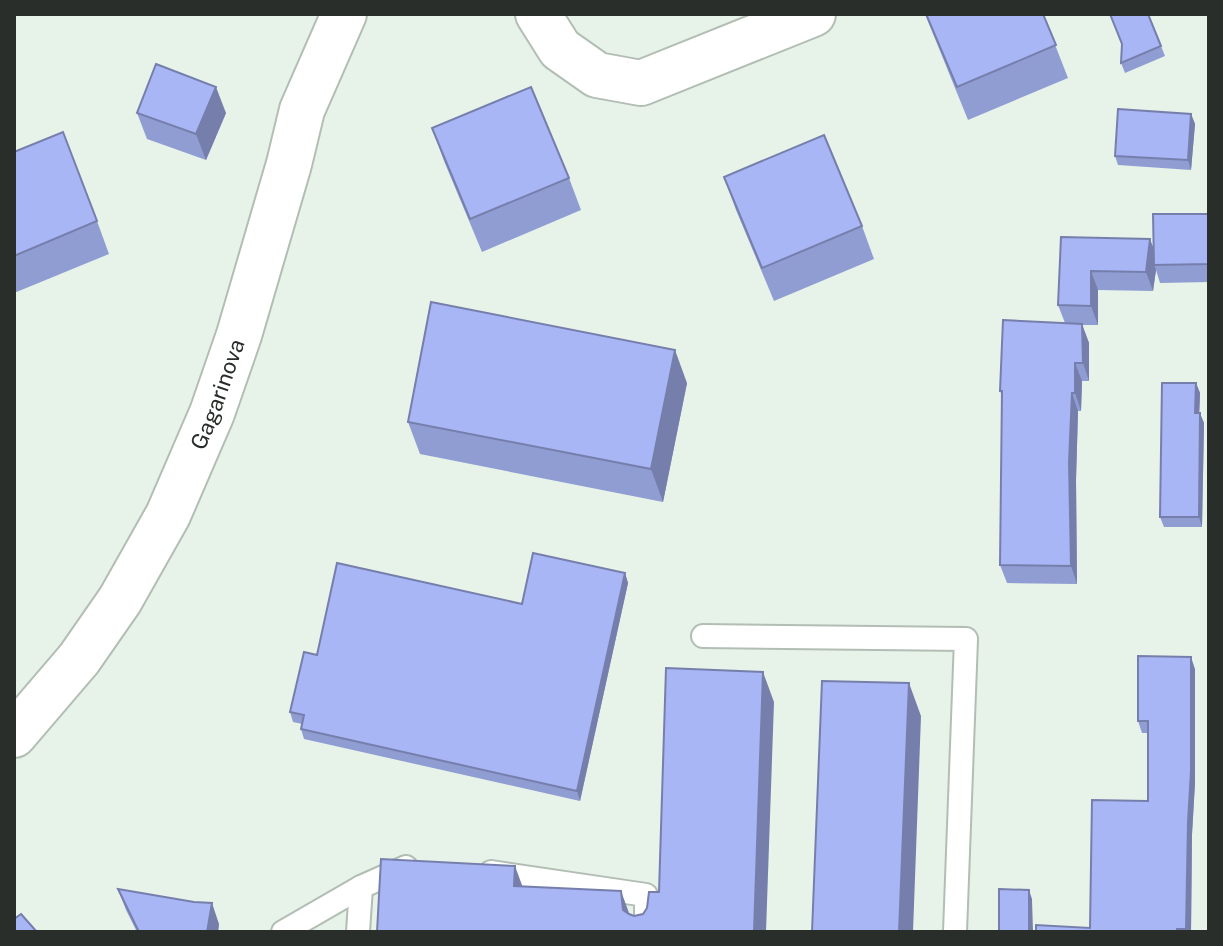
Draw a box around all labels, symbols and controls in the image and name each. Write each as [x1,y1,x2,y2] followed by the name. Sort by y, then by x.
[185,336,250,454] street label: Gagarinova

